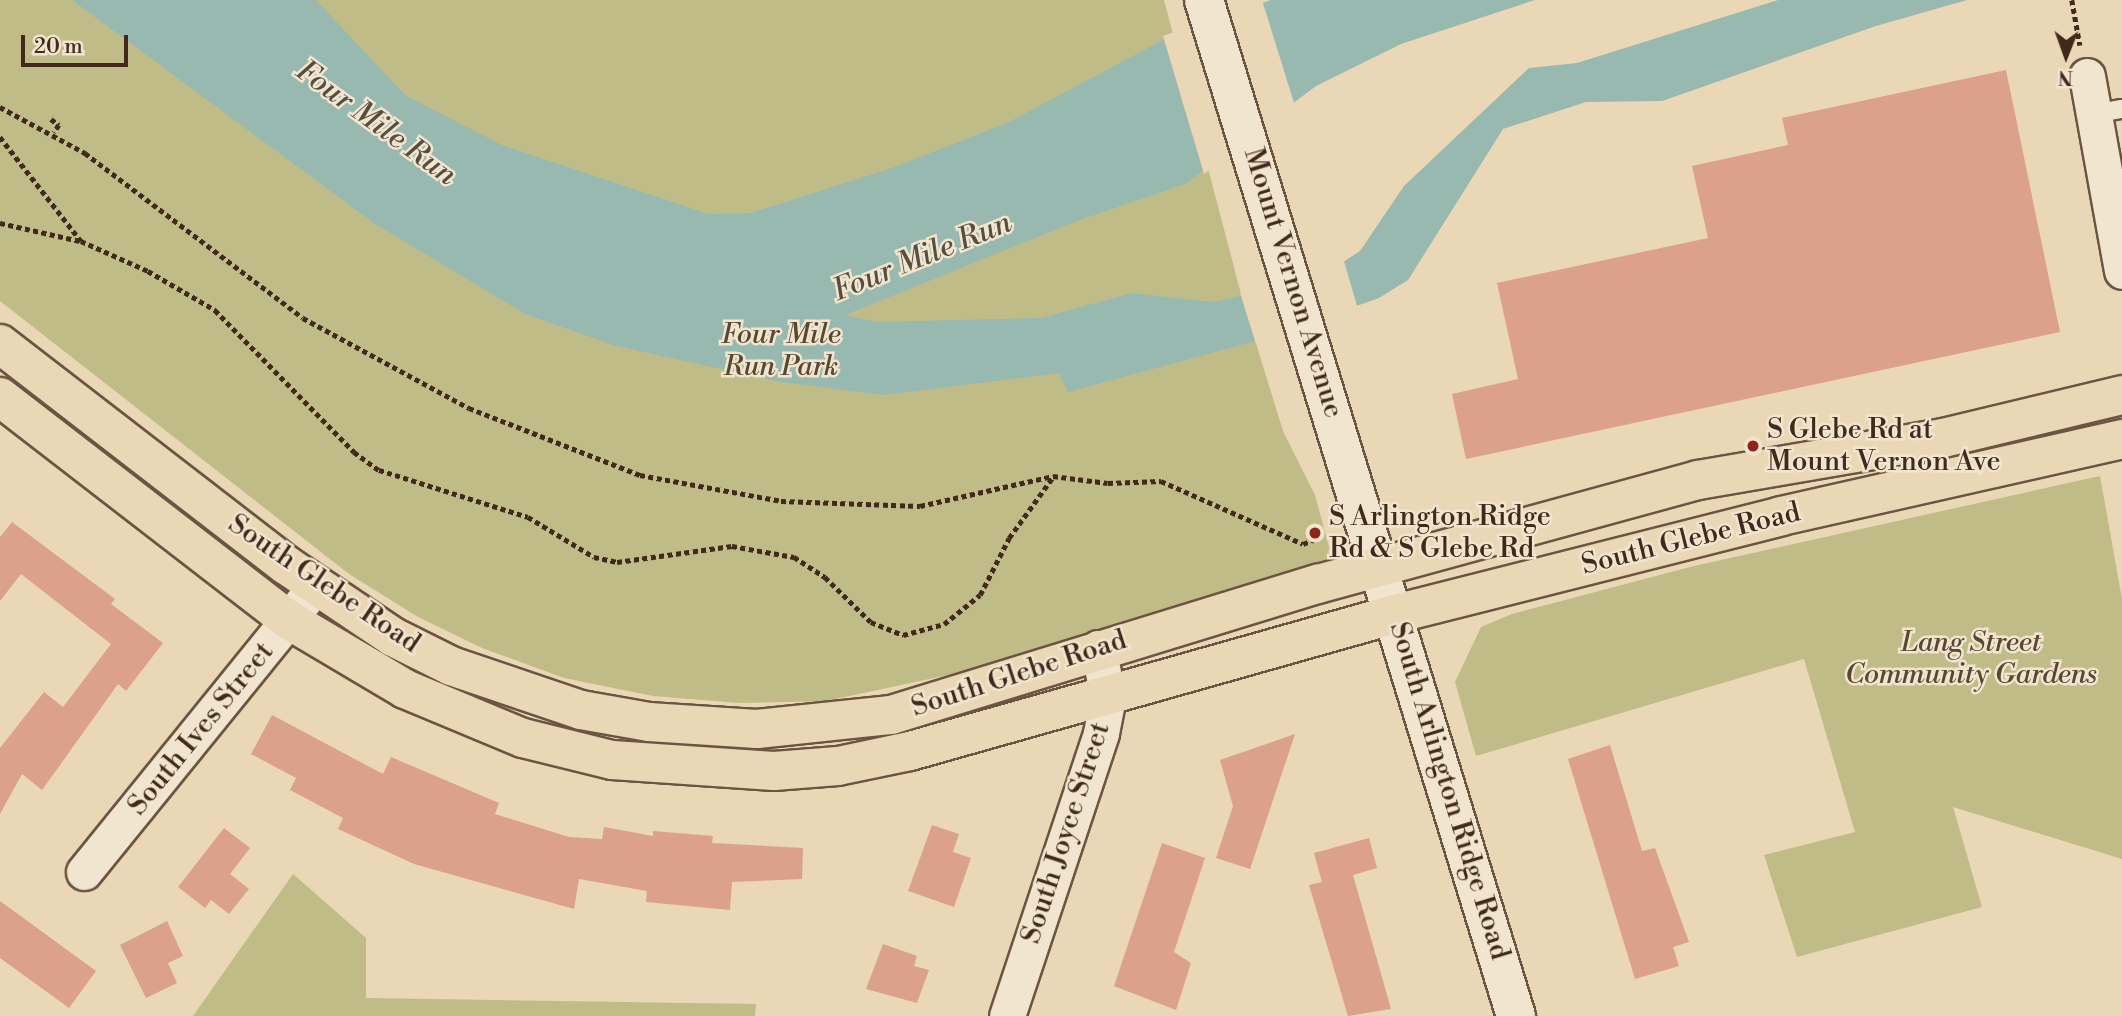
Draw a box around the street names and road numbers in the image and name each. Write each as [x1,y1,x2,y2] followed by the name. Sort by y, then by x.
[1236,144,1350,422] street label: Mount Vernon Avenue
[1578,496,1804,582] street label: South Glebe Road
[222,507,426,661] street label: South Glebe Road
[1382,618,1516,964] street label: South Arlington Ridge Road
[907,623,1131,725] street label: South Glebe Road
[121,636,281,822] street label: South Ives Street
[1014,718,1118,948] street label: South Joyce Street

